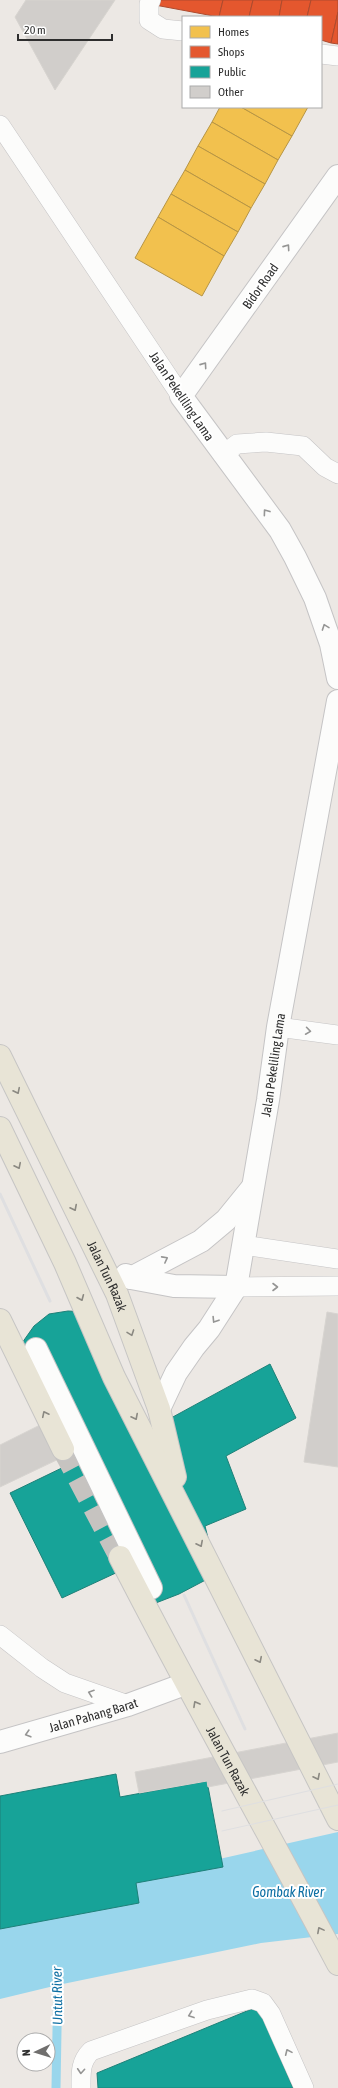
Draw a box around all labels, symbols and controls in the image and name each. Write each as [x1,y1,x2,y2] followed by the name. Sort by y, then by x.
[18,16,112,42] scale bar
[182,16,322,108] legend
[24,23,46,37] text: 20 m
[218,25,249,39] text: Homes
[218,45,244,59] text: Shops
[218,65,246,79] text: Public
[218,85,244,99] text: Other
[282,245,289,252] one-way arrow
[239,261,281,312] street label: Bidor Road
[146,349,217,444] street label: Jalan Pekeliling Lama
[199,362,206,369] one-way arrow
[264,509,271,516] one-way arrow
[321,624,330,631] one-way arrow
[258,1012,288,1118] street label: Jalan Pekeliling Lama
[305,1026,311,1035] one-way arrow
[12,1086,20,1094] one-way arrow
[13,1162,21,1169] one-way arrow
[69,1203,77,1211] one-way arrow
[84,1239,130,1314] street label: Jalan Tun Razak
[161,1257,169,1264] one-way arrow
[272,1283,278,1291] one-way arrow
[76,1295,84,1302] one-way arrow
[212,1316,220,1323] one-way arrow
[126,1329,134,1336] one-way arrow
[43,1411,50,1418] one-way arrow
[130,1413,137,1420] one-way arrow
[195,1540,203,1548] one-way arrow
[254,1656,262,1664] one-way arrow
[88,1689,95,1697] one-way arrow
[47,1695,140,1735] street label: Jalan Pahang Barat
[194,1701,201,1708] one-way arrow
[203,1724,253,1799] street label: Jalan Tun Razak
[25,1729,32,1738] one-way arrow
[312,1772,320,1780] one-way arrow
[252,1884,325,1900] water label: Gombak River
[317,1927,324,1934] one-way arrow
[48,1966,66,2025] water label: Untut River
[188,2010,195,2019] one-way arrow
[16,2032,56,2072] north arrow
[20,2049,32,2056] text: N
[285,2049,293,2057] one-way arrow
[77,2068,86,2074] one-way arrow

